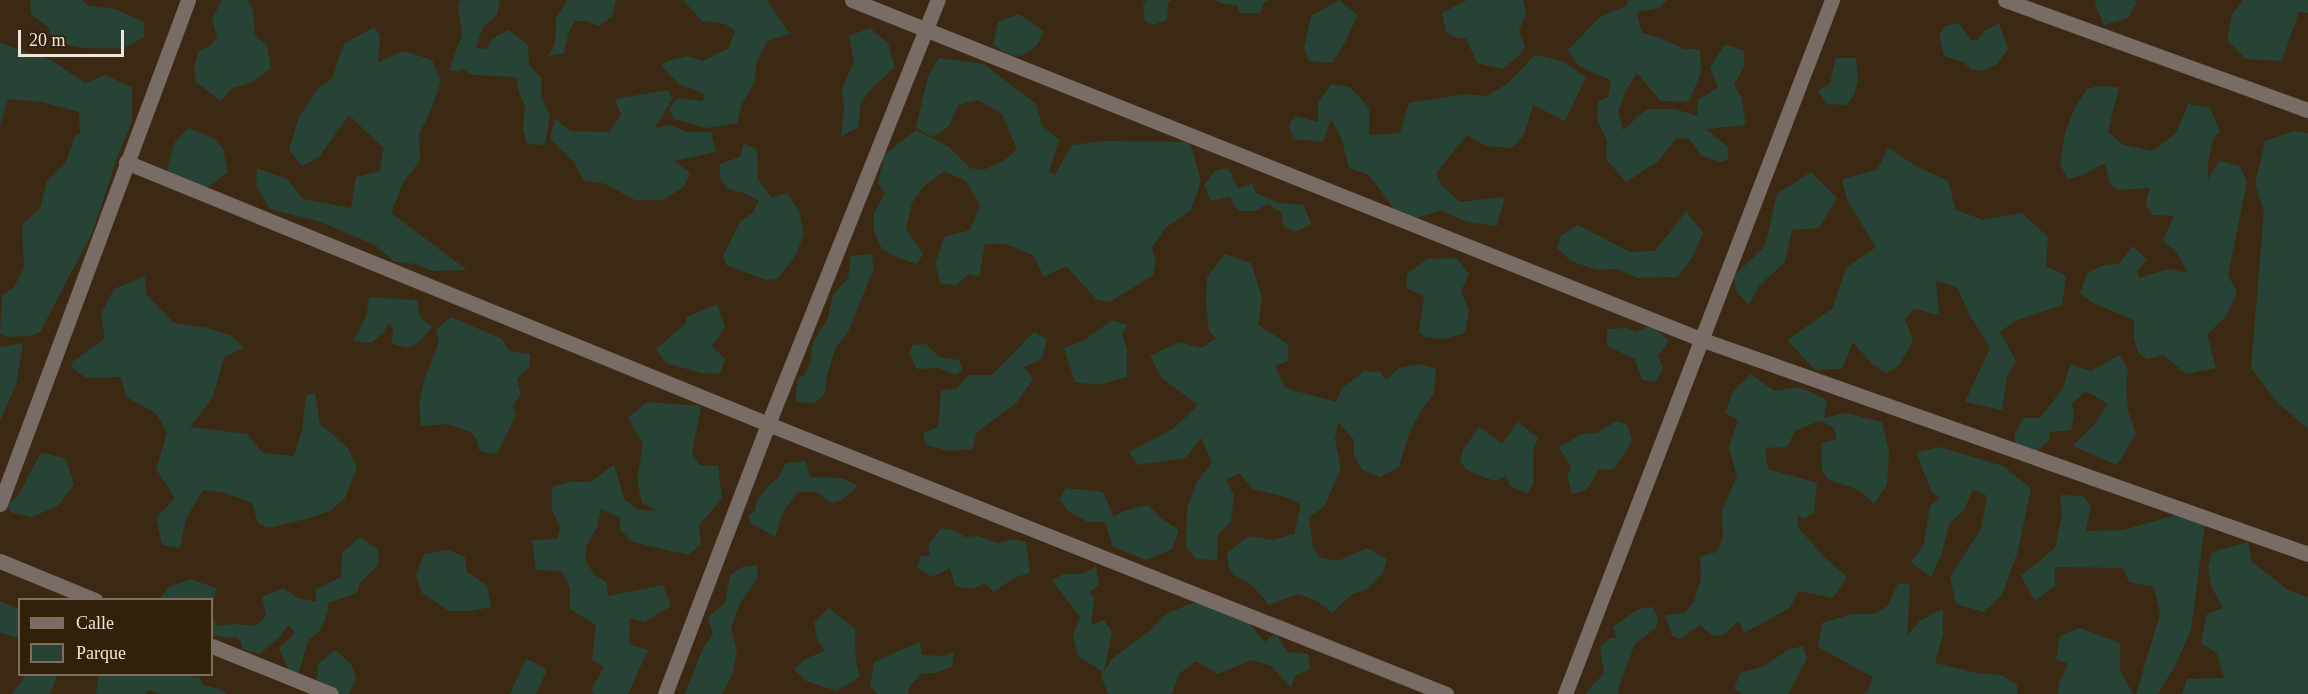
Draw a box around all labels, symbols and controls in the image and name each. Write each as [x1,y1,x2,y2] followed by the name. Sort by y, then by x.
[21,18,128,56] scale bar
[29,30,66,50] text: 20 m
[18,598,213,676] legend
[76,613,114,633] text: Calle
[76,643,126,663] text: Parque

